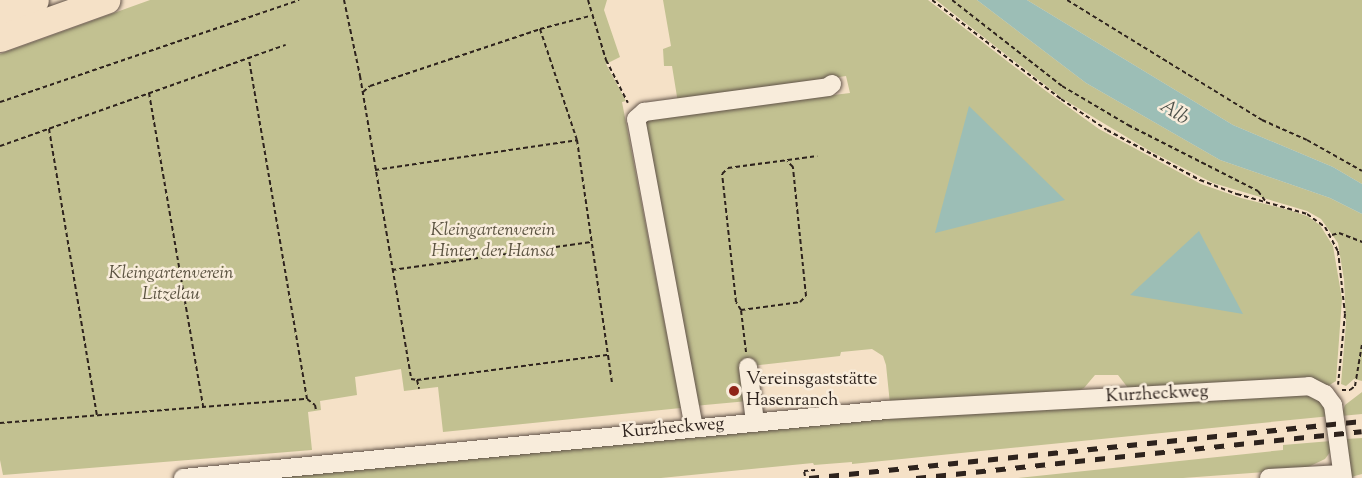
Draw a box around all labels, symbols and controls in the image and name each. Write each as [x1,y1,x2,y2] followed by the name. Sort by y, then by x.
[1155,95,1193,131] water label: Alb
[430,221,556,264] park label: Kleingartenverein Hinter der Hansa
[108,264,234,306] park label: Kleingartenverein Litzelau
[746,370,877,412] place label: Vereinsgaststätte Hasenranch
[1105,382,1209,408] street label: Kurzheckweg
[727,384,741,398] marker: Vereinsgaststätte Hasenranch
[621,414,725,444] street label: Kurzheckweg

